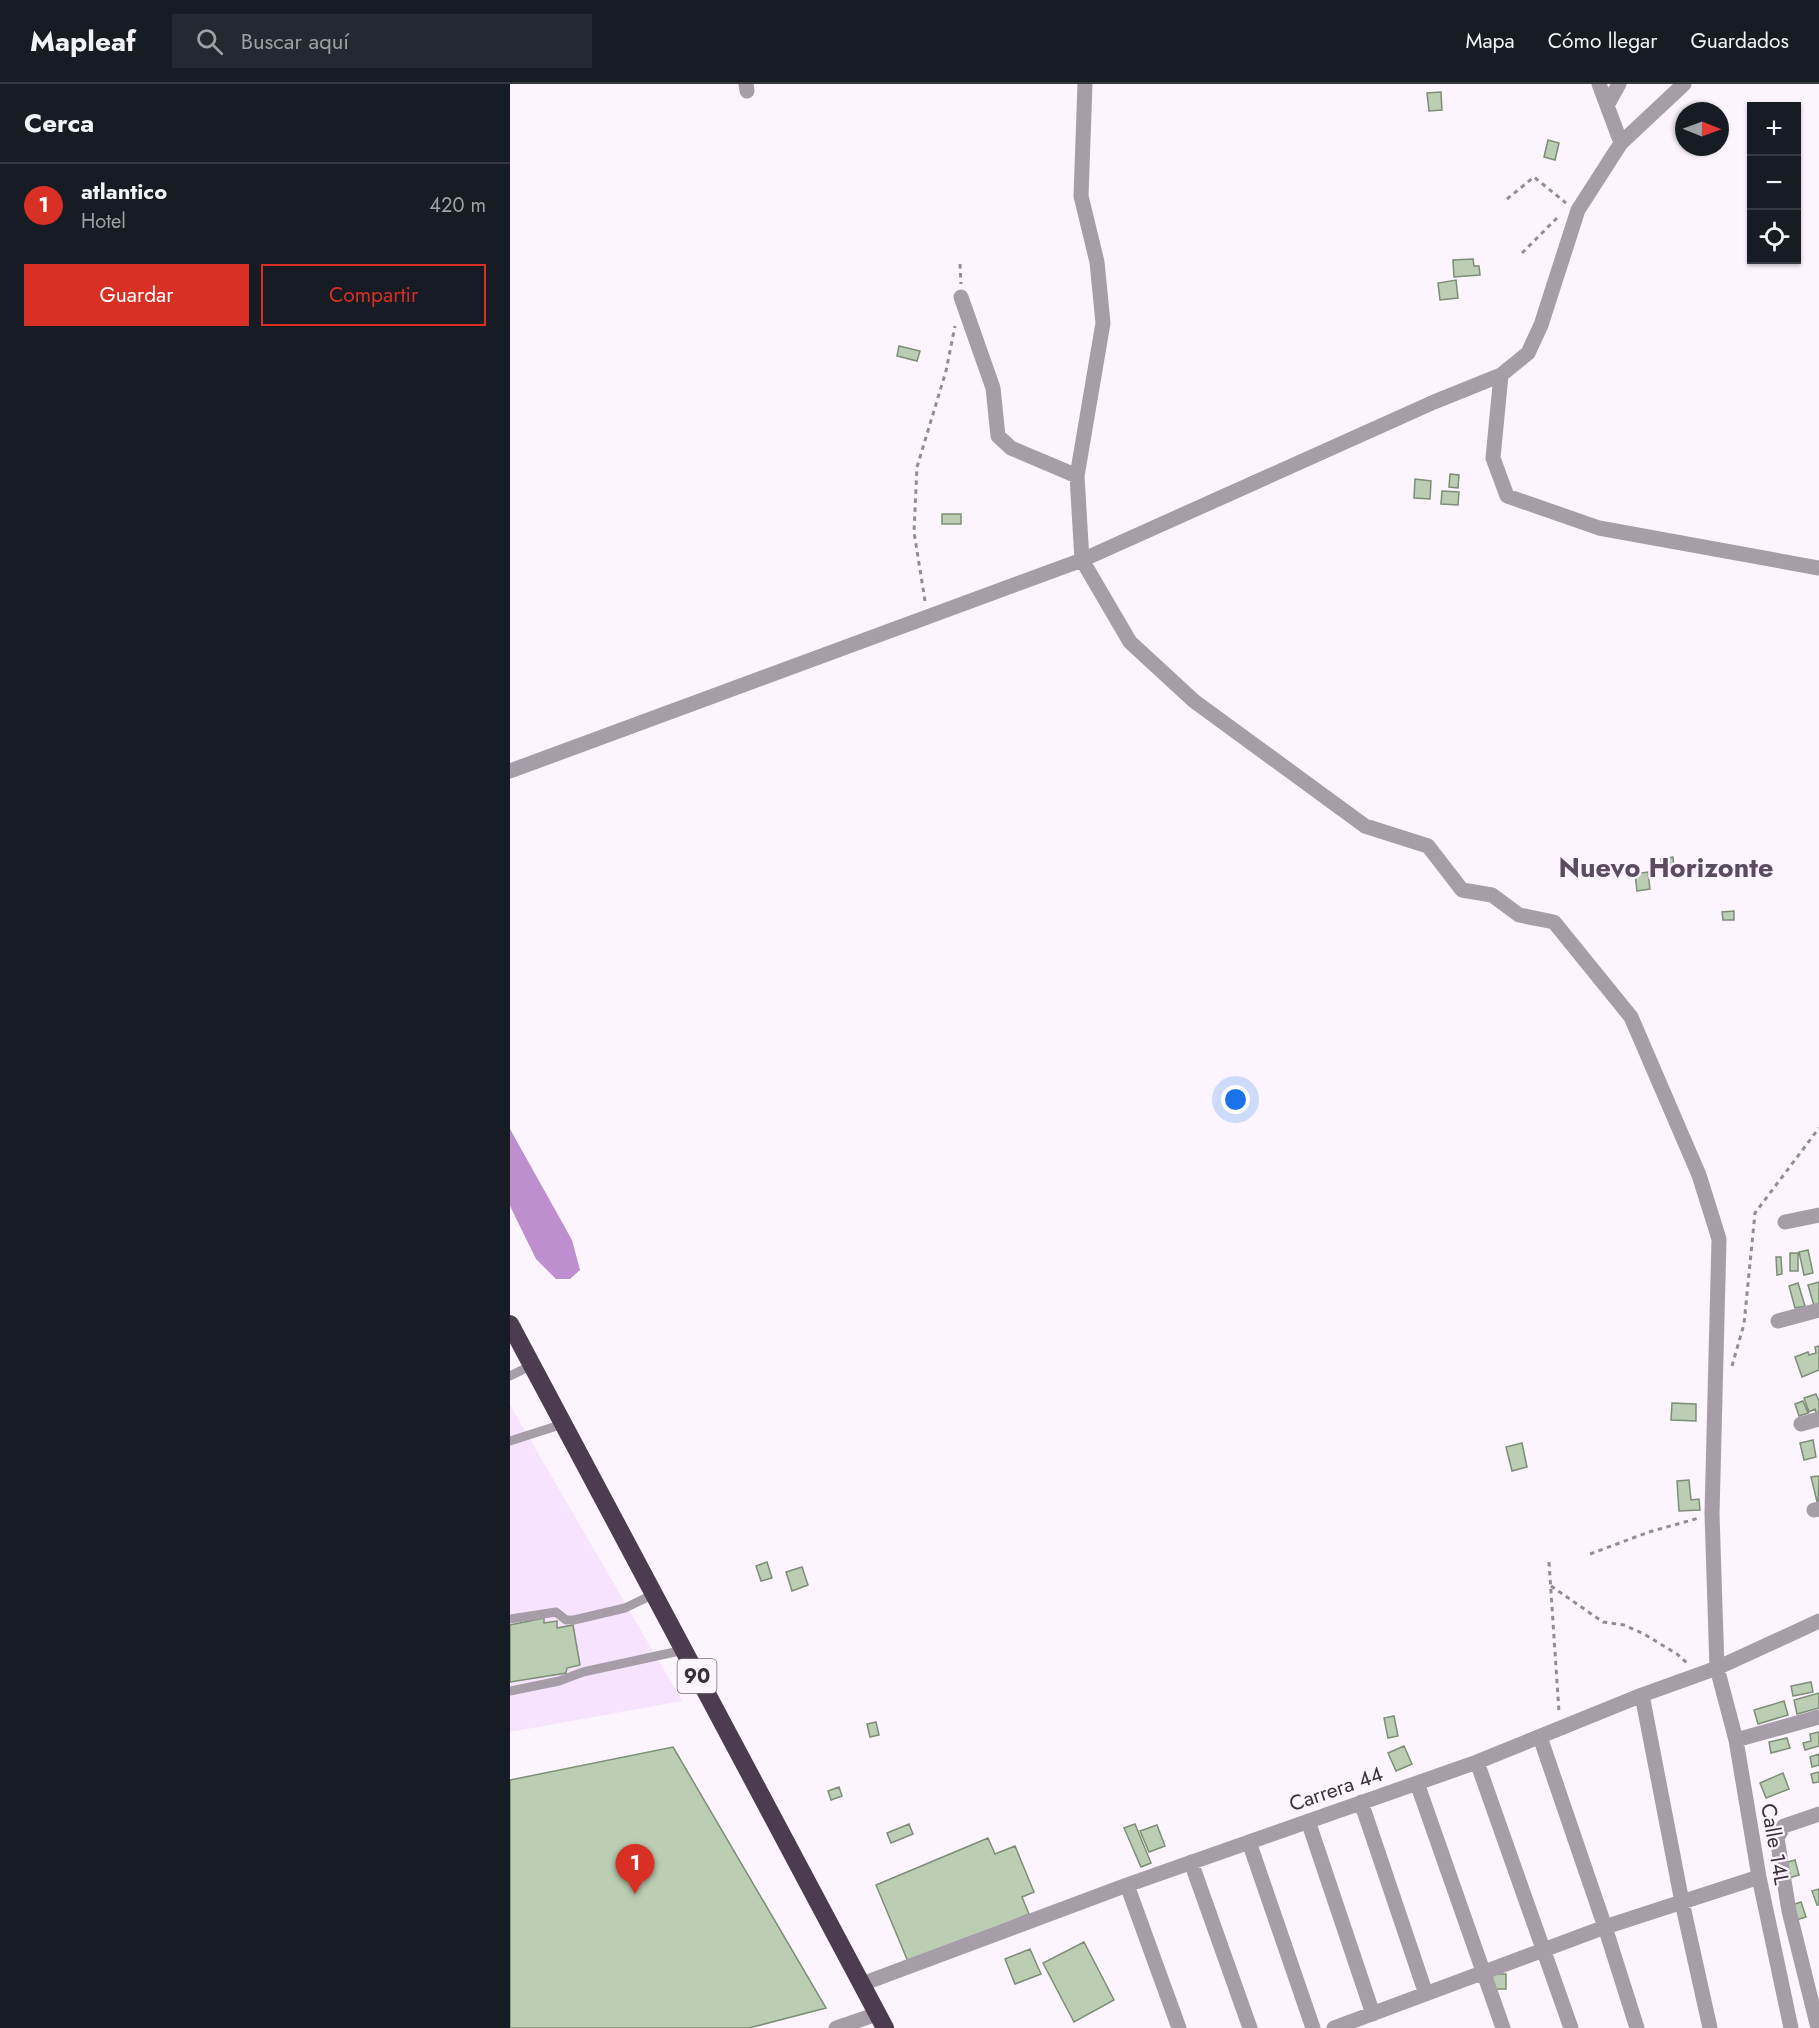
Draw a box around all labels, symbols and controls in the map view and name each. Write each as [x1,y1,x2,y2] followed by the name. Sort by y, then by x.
[172,14,592,68] search box
[30,21,136,62] text: Mapleaf
[193,25,226,58] icon: search
[241,25,349,57] text: Buscar aquí
[1465,26,1515,56] text: Mapa
[1548,26,1657,56] text: Cómo llegar
[1690,26,1789,56] text: Guardados
[1675,102,1729,156] north arrow
[1747,102,1801,264] map controls
[1747,102,1801,156] button: +
[24,104,94,142] text: Cerca
[1747,156,1801,210] button: −
[81,175,167,207] text: atlantico
[38,191,49,220] text: 1
[429,191,486,220] text: 420 m
[81,207,126,236] text: Hotel
[1747,210,1801,264] button: locate
[24,264,249,326] button: Guardar
[261,264,486,326] button: Compartir
[1559,848,1773,887] district label: Nuevo Horizonte
[1221,1085,1250,1114] your location
[678,1659,717,1693] road number: 90
[1285,1759,1387,1819] street label: Carrera 44
[1753,1801,1797,1888] street label: Calle 14L
[616,1844,654,1894] pin: 1

